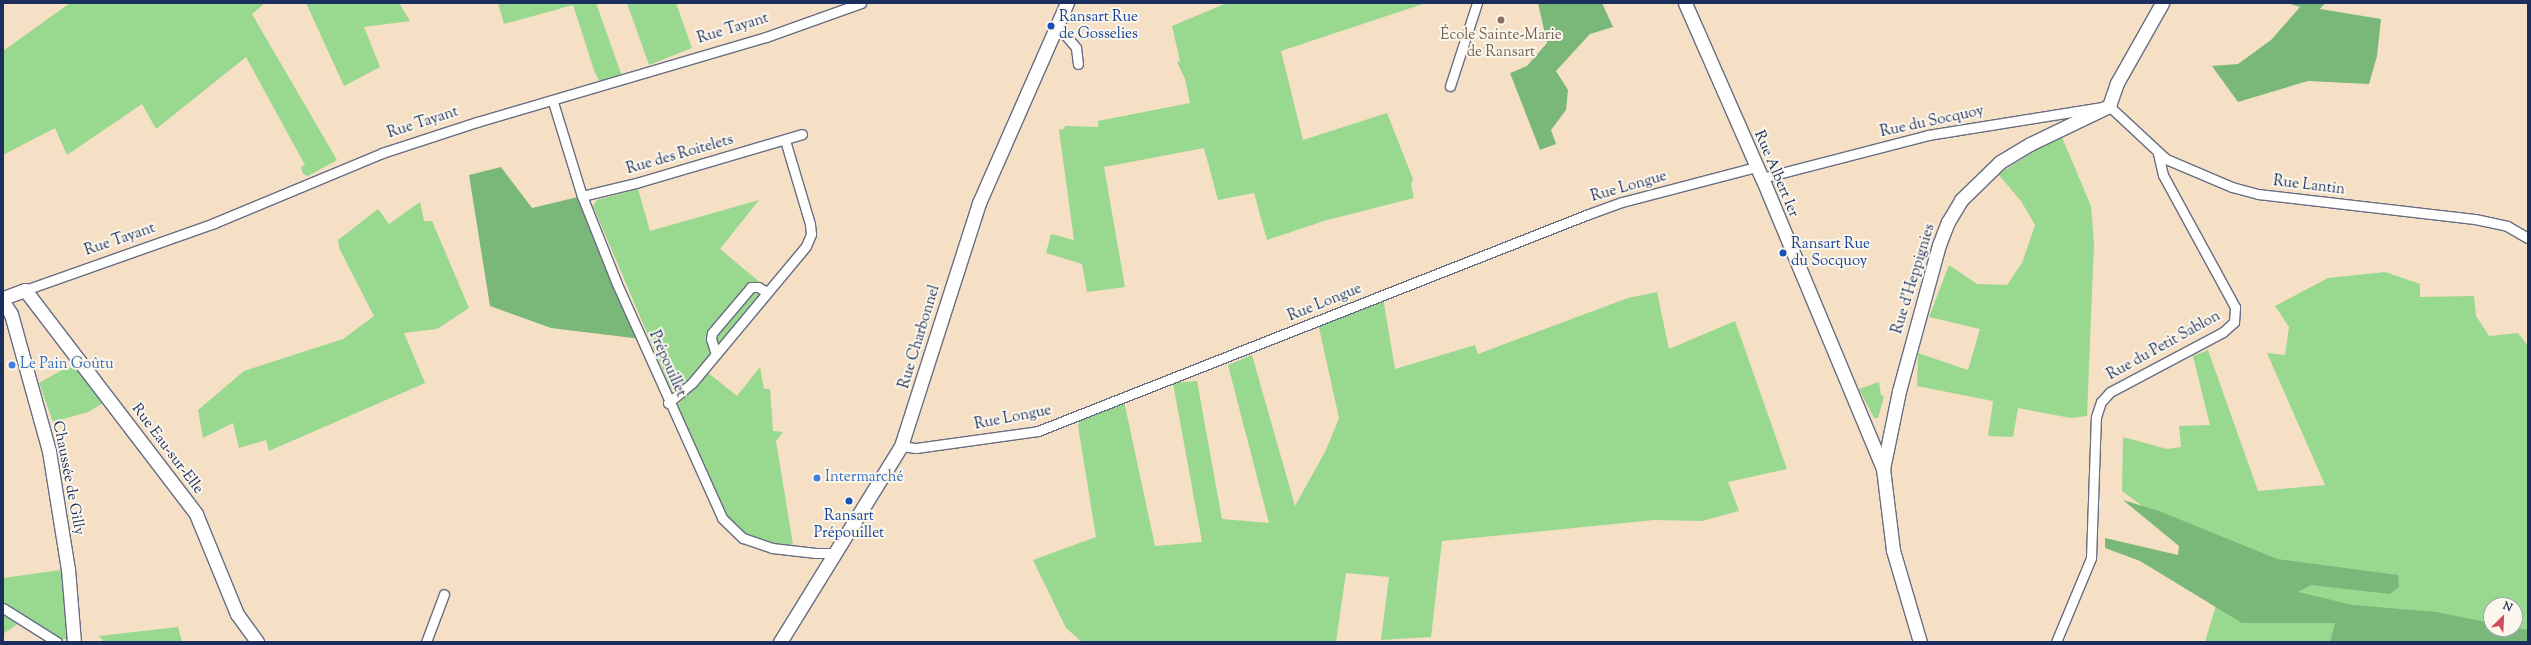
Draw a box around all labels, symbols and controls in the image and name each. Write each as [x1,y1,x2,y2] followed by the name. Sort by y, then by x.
[1059,8,1138,43] place label: Ransart Rue de Gosselies
[695,10,771,48] street label: Rue Tayant
[1496,15,1506,25] marker: École Sainte-Marie de Ransart
[1046,21,1056,31] marker: Ransart Rue de Gosselies
[1440,26,1562,61] place label: École Sainte-Marie de Ransart
[1879,102,1985,142] street label: Rue du Socquoy
[385,103,461,143] street label: Rue Tayant
[1750,128,1802,220] street label: Rue Albert Ier
[625,131,735,179] street label: Rue des Roitelets
[1589,168,1669,206] street label: Rue Longue
[2272,173,2346,199] street label: Rue Lantin
[82,220,158,260] street label: Rue Tayant
[1889,222,1939,336] street label: Rue d'Heppignies
[1791,235,1870,270] place label: Ransart Rue du Socquoy
[1778,248,1788,258] marker: Ransart Rue du Socquoy
[1285,280,1365,326] street label: Rue Longue
[896,283,944,391] street label: Rue Charbonnel
[2104,307,2224,385] street label: Rue du Petit Sablon
[644,328,690,400] street label: Prépouillet
[20,356,114,374] place label: Le Pain Goûtu
[7,360,17,370] marker: Le Pain Goûtu
[127,400,207,498] street label: Rue Eau-sur-Elle
[973,402,1053,434] street label: Rue Longue
[48,419,88,537] street label: Chaussée de Gilly
[825,469,903,487] place label: Intermarché
[812,473,822,483] marker: Intermarché
[844,496,854,506] marker: Ransart Prépouillet
[814,507,884,542] place label: Ransart Prépouillet
[2483,597,2523,637] north arrow
[2500,598,2515,616] text: N

